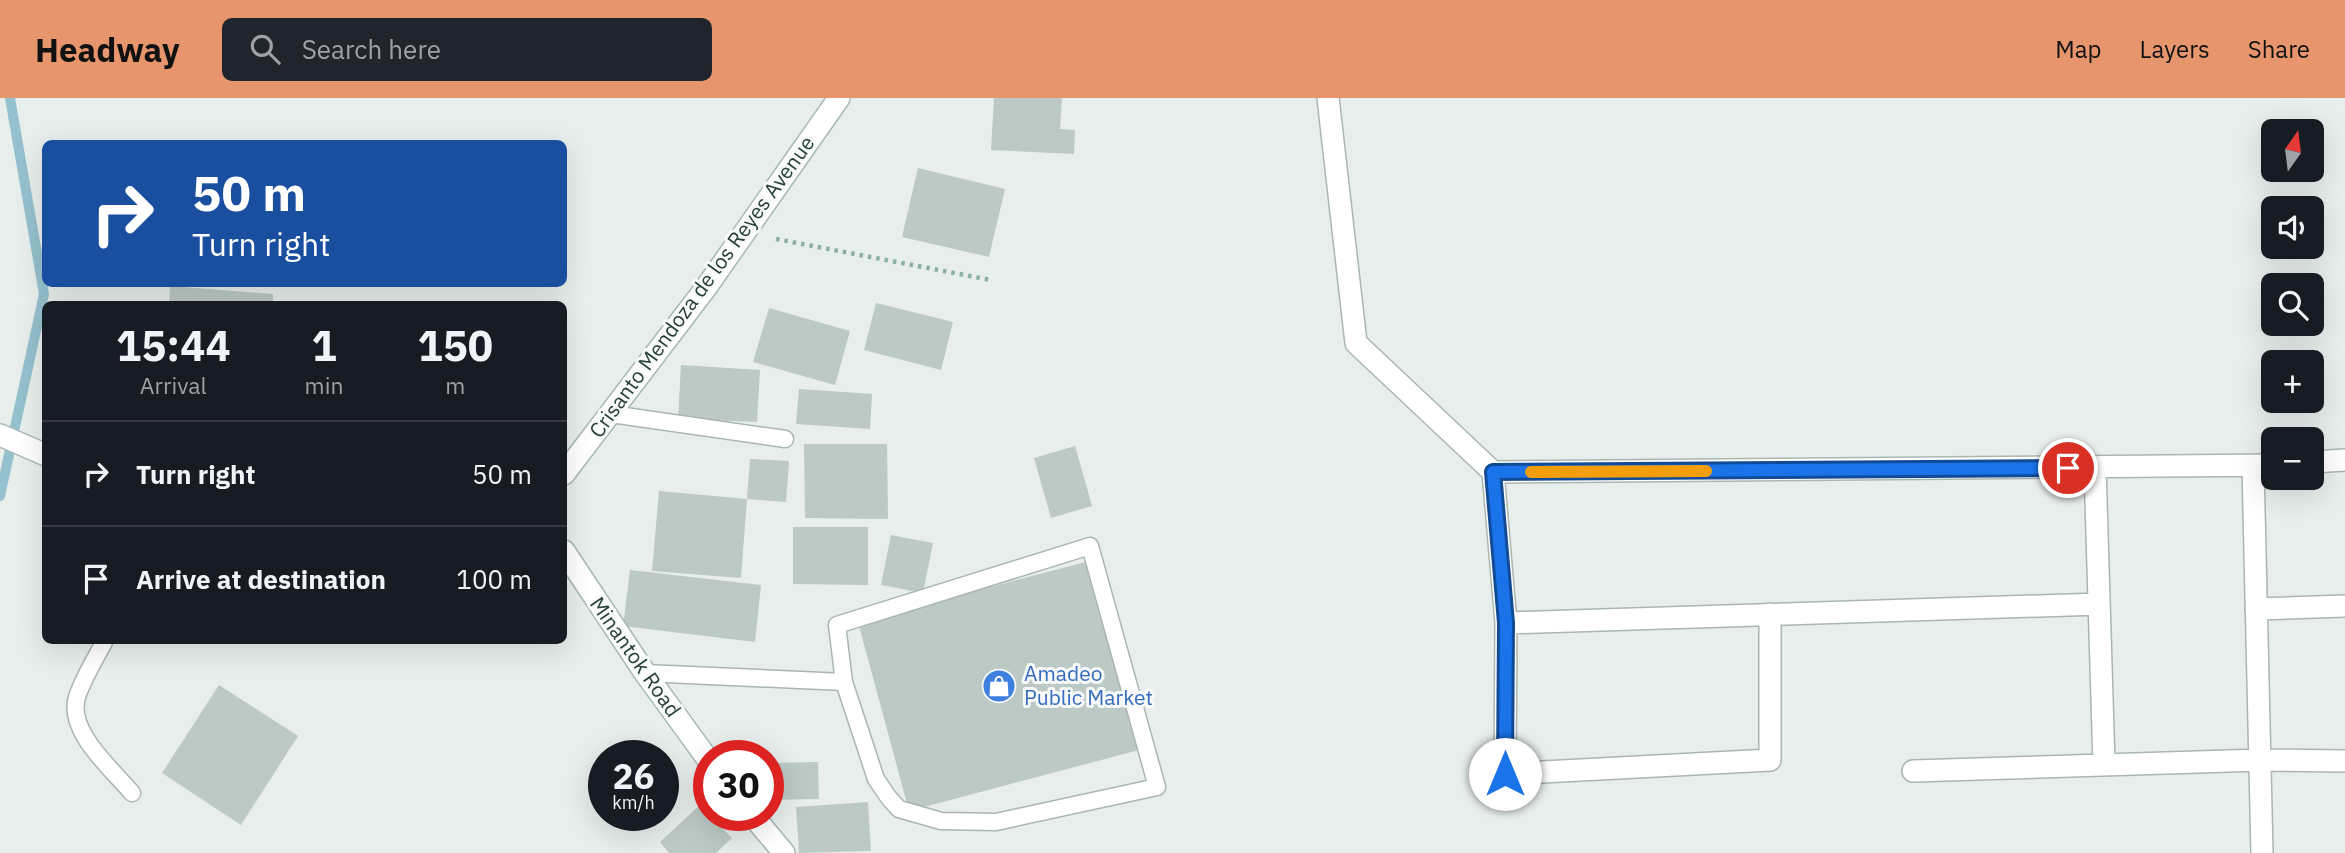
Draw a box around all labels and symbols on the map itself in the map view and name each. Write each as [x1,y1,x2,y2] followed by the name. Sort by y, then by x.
[2261,119,2324,182] north arrow
[582,130,820,443] street label: Crisanto Mendoza de los Reyes Avenue
[2038,438,2098,498] pin
[584,591,688,722] street label: Minantok Road
[1024,659,1153,711] place label: Amadeo Public Market
[980,667,1018,705] shop icon: Amadeo Public Market
[1468,737,1542,811] position arrow
[693,740,784,831] speed limit sign: 30

